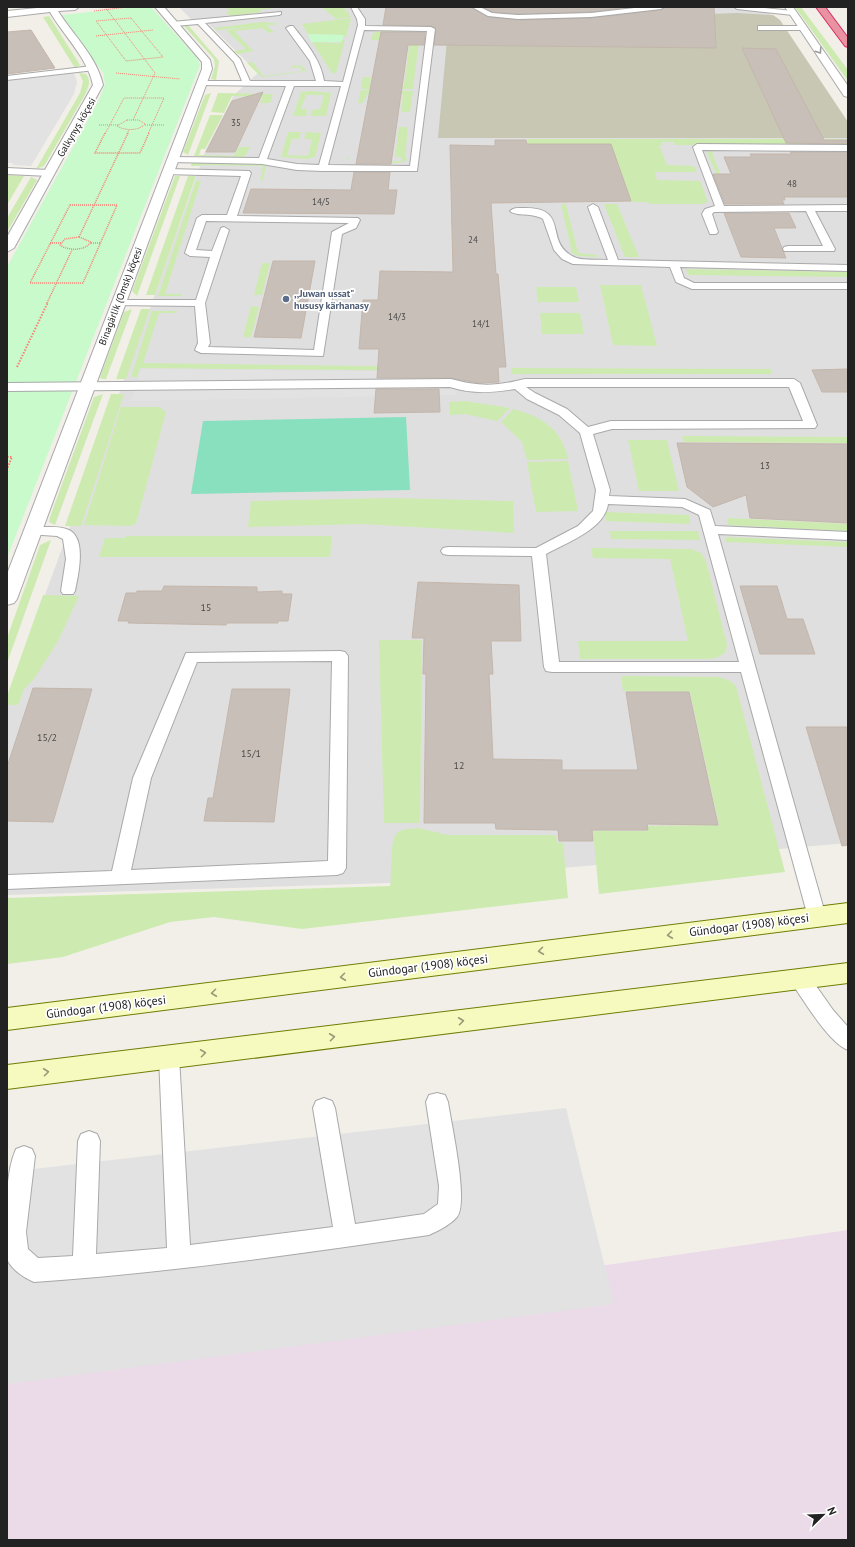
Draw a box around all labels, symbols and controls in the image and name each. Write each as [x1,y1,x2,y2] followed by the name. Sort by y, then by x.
[814,47,821,54] one-way arrow
[54,95,99,159] street label: Galkynyş köçesi
[231,117,241,128] house number: 35
[787,178,797,189] house number: 48
[312,196,330,207] house number: 14/5
[468,234,478,245] house number: 24
[96,245,145,347] street label: Binagärlik (Omsk) köçesi
[294,287,369,312] place label: ,,Juwan ussat" hususy kärhanasy
[281,294,291,304] marker: ,,Juwan ussat" hususy kärhanasy
[388,311,406,322] house number: 14/3
[472,318,490,329] house number: 14/1
[760,460,770,471] house number: 13
[201,601,211,614] house number: 15
[37,731,57,744] house number: 15/2
[241,747,261,760] house number: 15/1
[454,759,464,772] house number: 12
[688,910,810,939] street label: Gündogar (1908) köçesi
[667,930,673,939] one-way arrow
[538,947,545,956] one-way arrow
[367,951,489,980] street label: Gündogar (1908) köçesi
[340,972,346,981] one-way arrow
[211,988,217,997] one-way arrow
[45,992,167,1021] street label: Gündogar (1908) köçesi
[457,1017,464,1026] one-way arrow
[328,1033,335,1042] one-way arrow
[199,1049,206,1058] one-way arrow
[43,1068,49,1077] one-way arrow
[803,1495,843,1535] north arrow
[824,1505,840,1517] text: N

